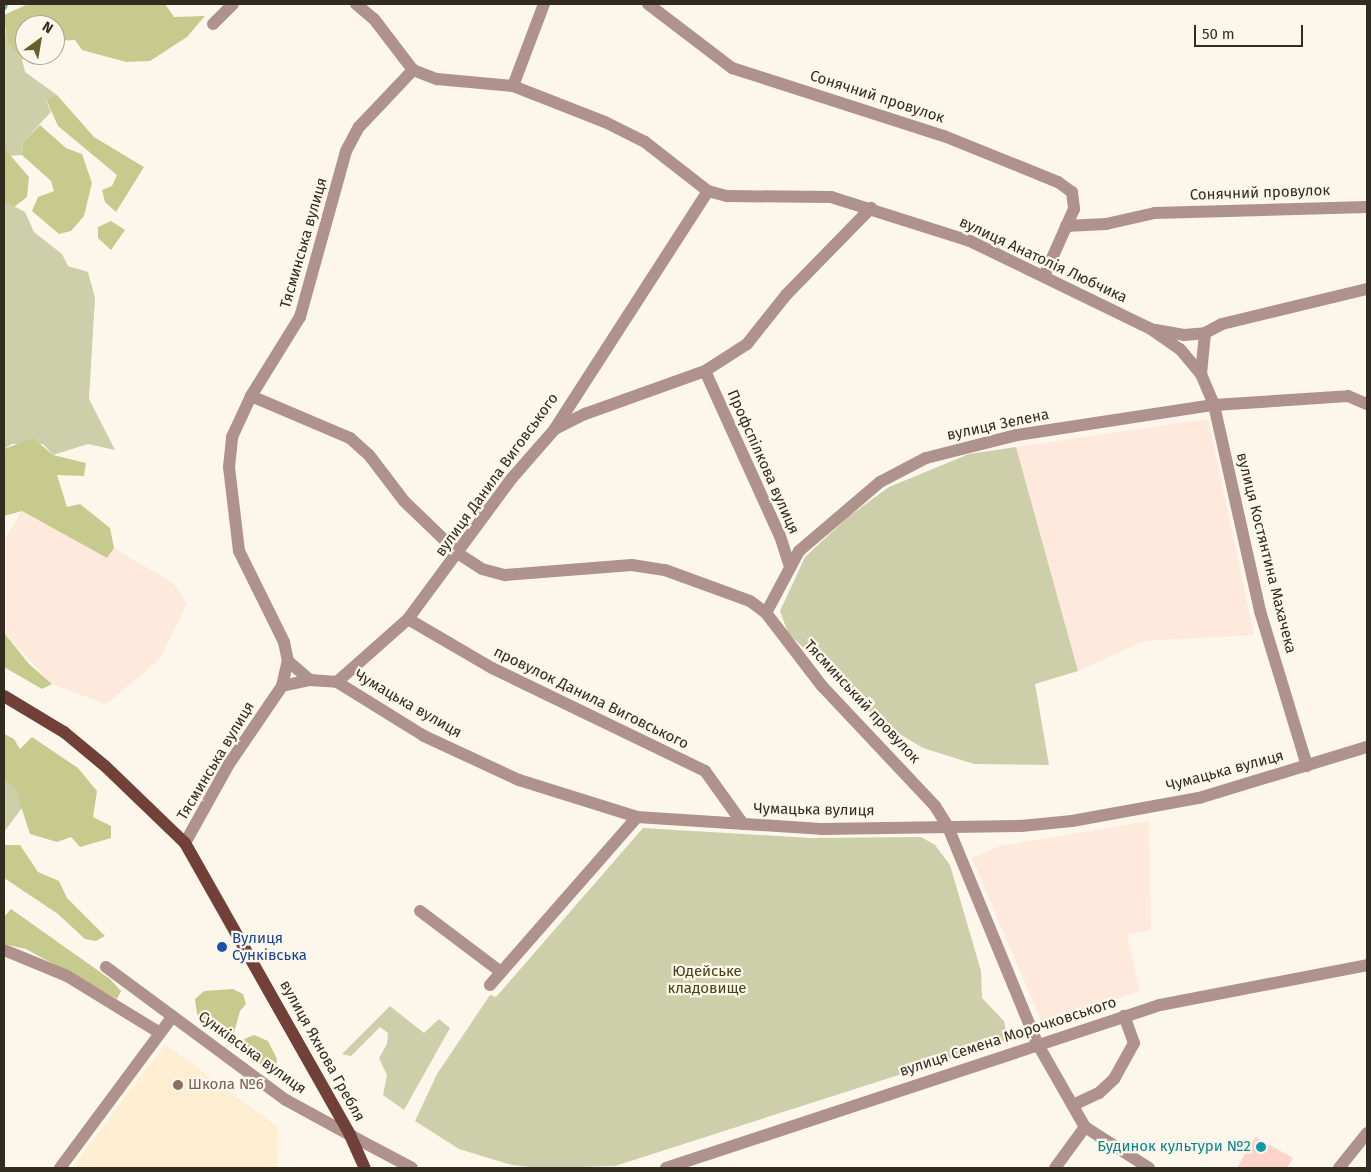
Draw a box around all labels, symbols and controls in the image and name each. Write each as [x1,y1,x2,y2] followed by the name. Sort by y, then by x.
[15,15,65,65] north arrow
[1196,15,1305,47] scale bar
[39,18,56,37] text: N
[1202,25,1235,43] text: 50 m
[807,67,947,127] street label: Сонячний провулок
[277,176,331,310] street label: Тясминська вулиця
[1190,182,1330,204] street label: Сонячний провулок
[956,213,1130,307] street label: вулиця Анатолія Любчика
[723,387,803,537] street label: Профспілкова вулиця
[432,390,562,560] street label: вулиця Данила Виговського
[945,405,1051,445] street label: вулиця Зелена
[1232,451,1300,655] street label: вулиця Костянтина Махачека
[800,637,924,767] street label: Тясминський провулок
[491,643,691,753] street label: провулок Данила Виговського
[351,666,465,742] street label: Чумацька вулиця
[173,698,259,824] street label: Тясминська вулиця
[1164,747,1286,795] street label: Чумацька вулиця
[753,800,875,820] street label: Чумацька вулиця
[232,929,307,964] place label: Вулиця Сунківська
[216,941,228,953] marker: Вулиця Сунківська
[667,962,747,997] park label: Юдейське кладовище
[276,977,368,1125] street label: вулиця Яхнова Гребля
[897,993,1119,1081] street label: вулиця Семена Морочковського
[194,1008,310,1098] street label: Сунківська вулиця
[188,1076,264,1094] place label: Школа №6
[172,1079,184,1091] marker: Школа №6
[1097,1138,1251,1156] place label: Будинок культури №2
[1255,1141,1267,1153] marker: Будинок культури №2

